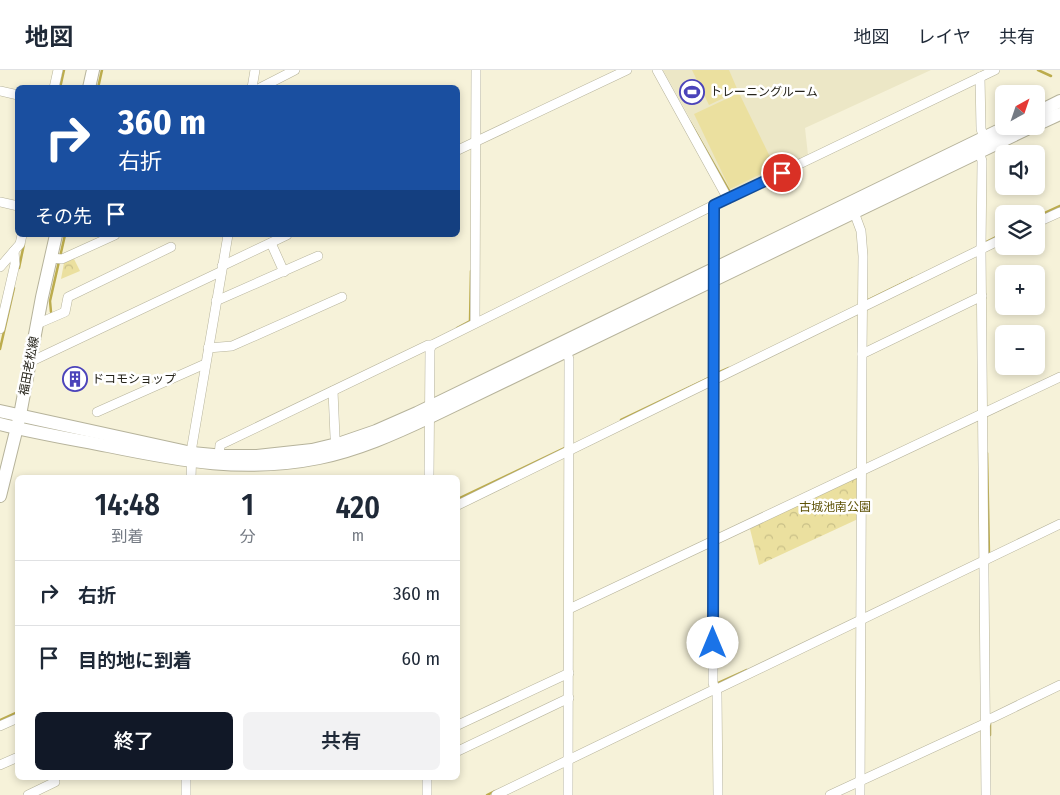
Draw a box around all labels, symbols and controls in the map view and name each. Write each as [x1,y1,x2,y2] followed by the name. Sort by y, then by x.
[25,23,73,51] text: 地図
[854,26,890,48] text: 地図
[918,26,971,48] text: レイヤ
[999,26,1035,48] text: 共有
[679,79,705,105] sports icon: トレーニングルーム
[710,85,818,99] place label: トレーニングルーム
[995,85,1045,135] north arrow
[995,85,1045,375] map controls
[118,101,206,143] text: 360 m
[35,105,100,170] icon: right
[995,145,1045,195] button: sound
[118,148,162,175] text: 右折
[761,152,803,194] pin
[768,159,796,187] icon: arrive
[102,200,130,228] icon: arrive
[35,205,92,228] text: その先
[995,205,1045,255] button: layers
[995,265,1045,315] button: +
[995,325,1045,375] button: −
[16,335,42,397] street label: 福田老松線
[62,366,88,392] building icon: ドコモショップ
[92,372,176,386] place label: ドコモショップ
[95,487,160,523] text: 14:48
[241,487,254,523] text: 1
[335,490,380,526] text: 420
[799,500,871,514] park label: 古城池南公園
[352,526,364,545] text: m
[111,527,143,546] text: 到着
[240,527,256,546] text: 分
[35,579,63,607] icon: right
[393,582,440,605] text: 360 m
[78,584,116,607] text: 右折
[686,616,738,668] position arrow
[35,644,63,672] icon: arrive
[402,647,440,670] text: 60 m
[78,649,192,672] text: 目的地に到着
[35,712,233,770] button: 終了
[243,712,440,770] button: 共有

